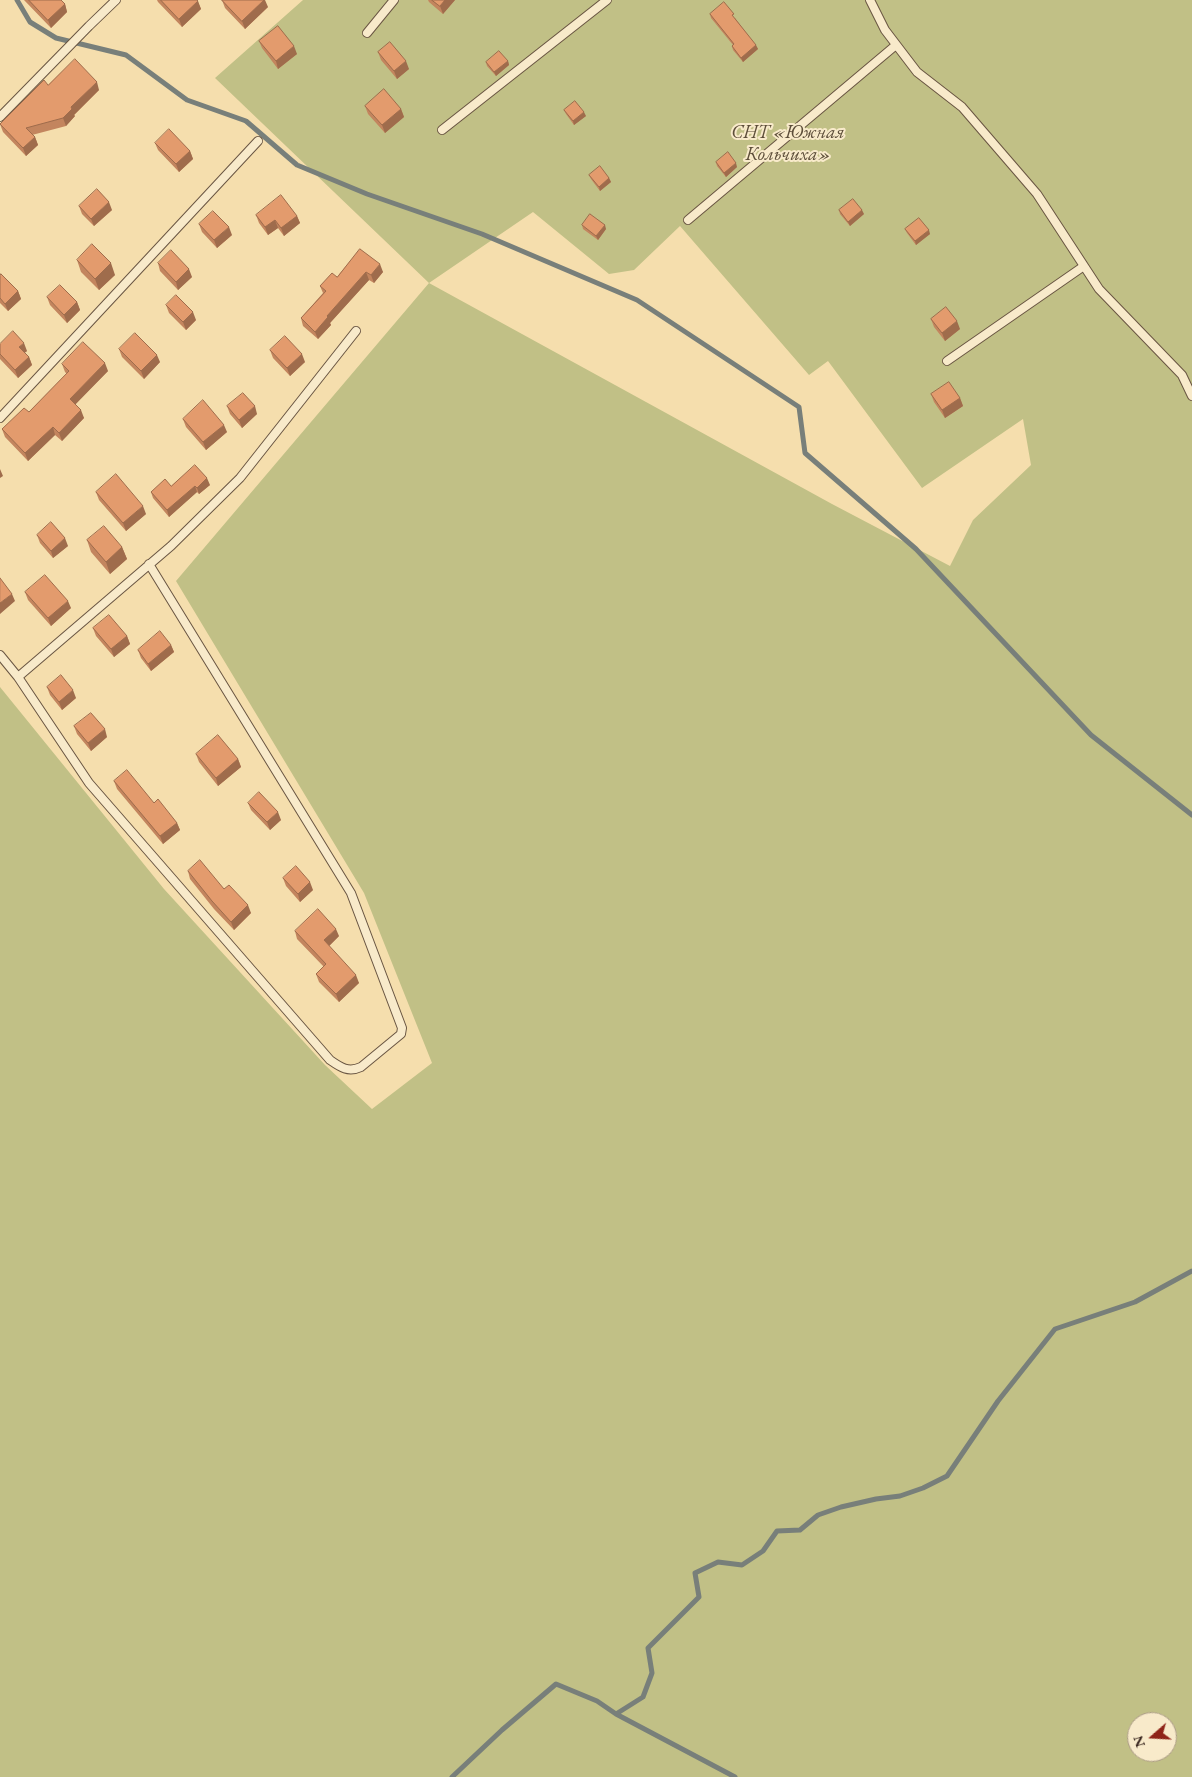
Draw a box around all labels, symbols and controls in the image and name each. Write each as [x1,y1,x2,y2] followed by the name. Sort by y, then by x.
[731,122,845,166] park label: СНТ «Южная Кольчиха»
[1127,1712,1177,1762] north arrow
[1128,1733,1149,1750] text: N

